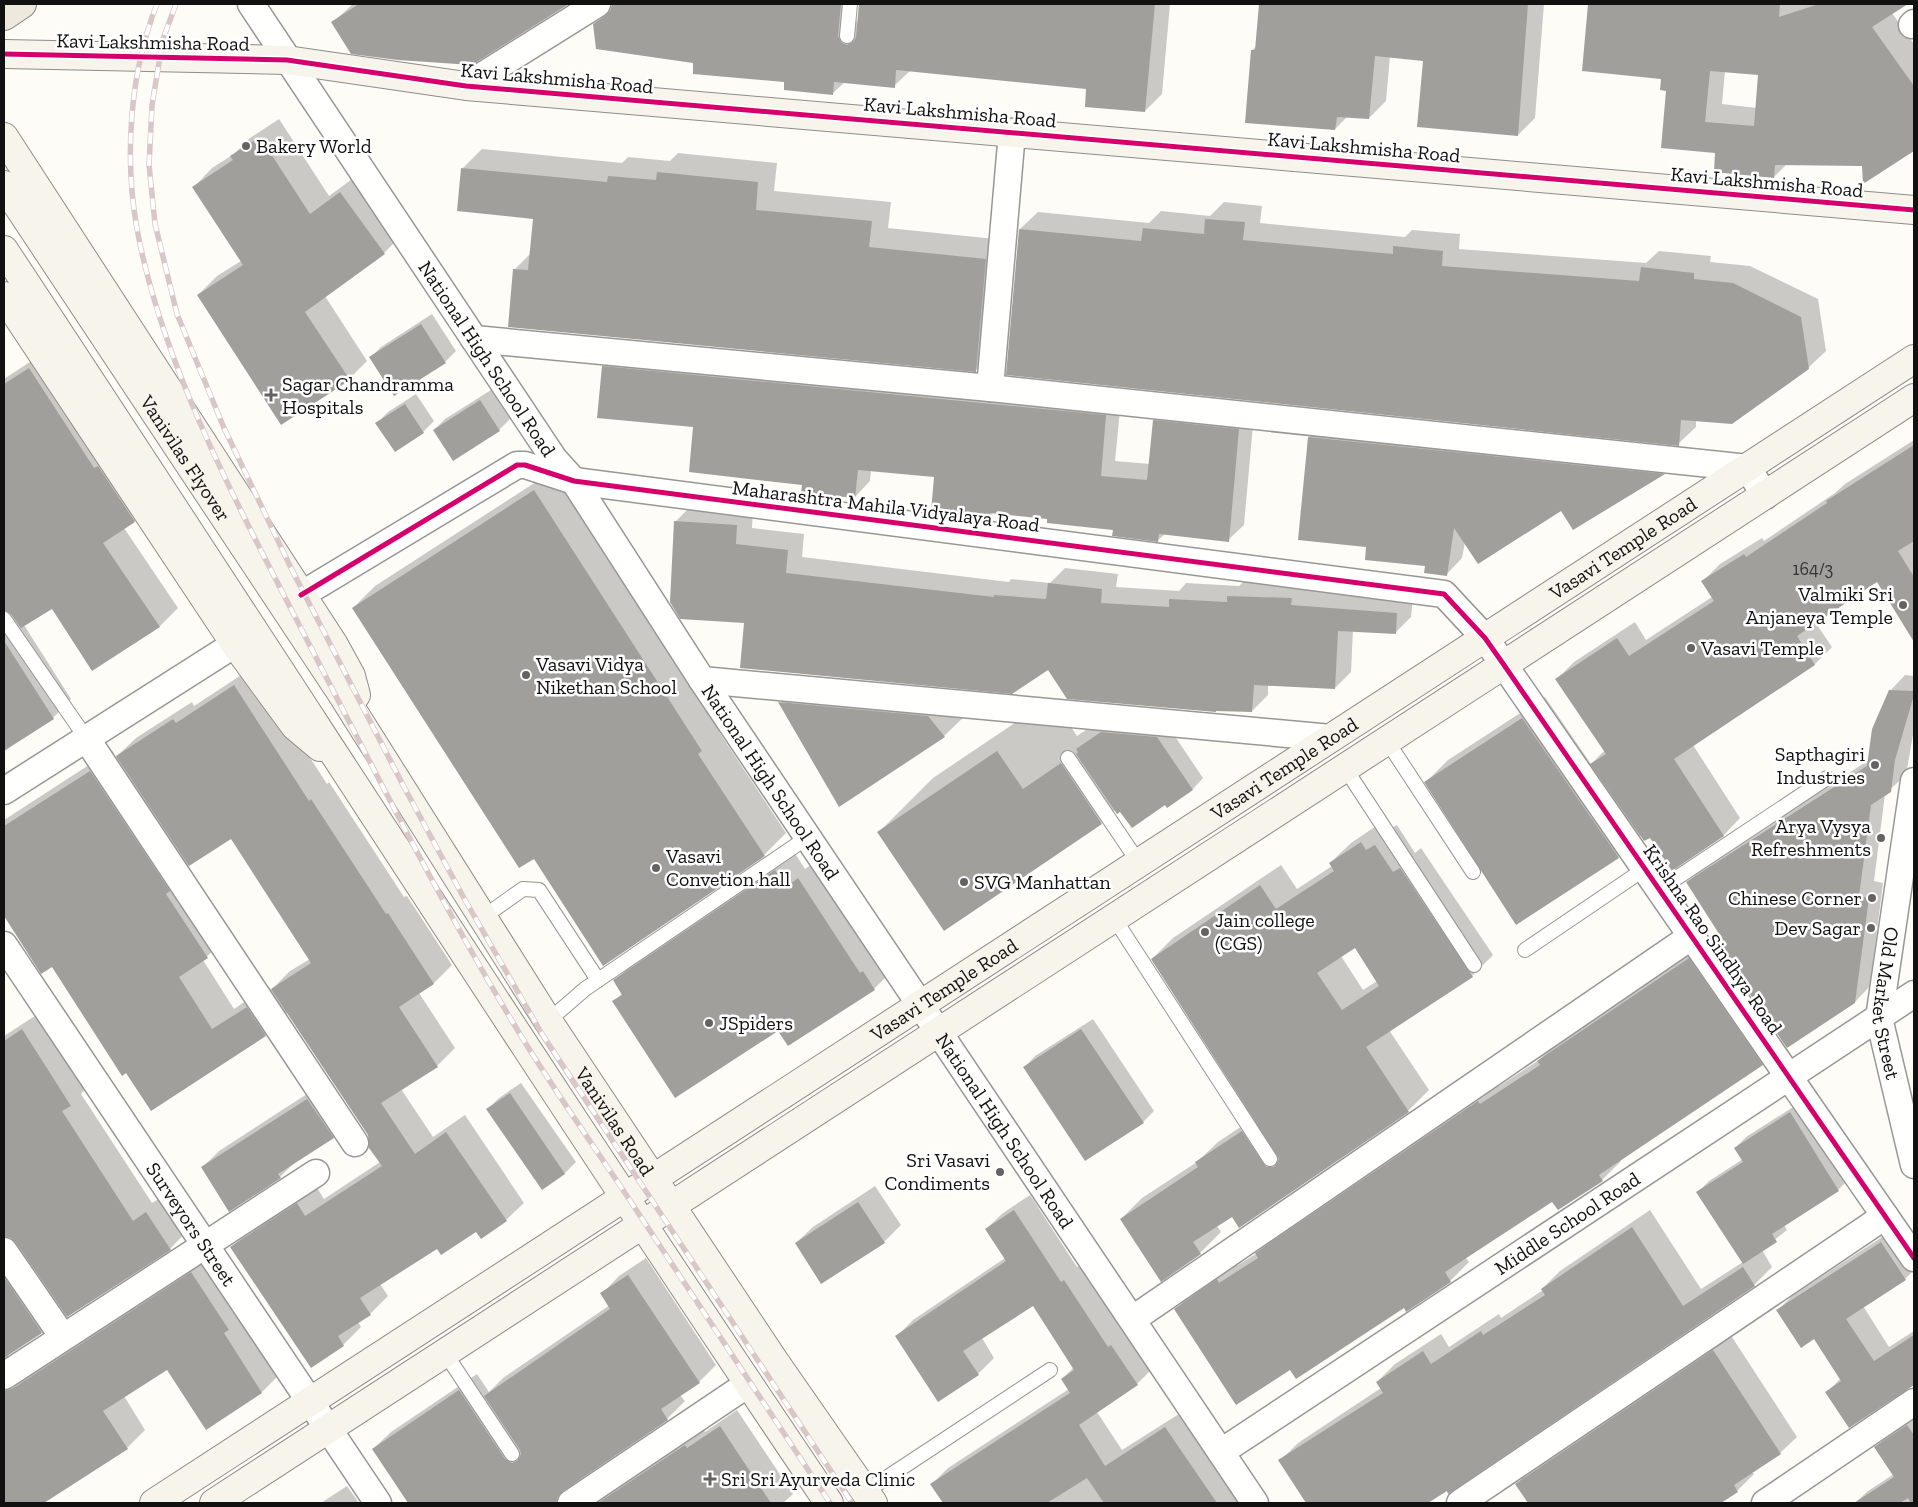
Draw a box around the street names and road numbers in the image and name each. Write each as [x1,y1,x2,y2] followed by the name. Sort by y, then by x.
[56,28,250,56] street label: Kavi Lakshmisha Road
[460,58,654,98] street label: Kavi Lakshmisha Road
[863,92,1057,132] street label: Kavi Lakshmisha Road
[1267,127,1461,167] street label: Kavi Lakshmisha Road
[1670,162,1864,202] street label: Kavi Lakshmisha Road
[413,256,561,461] street label: National High School Road
[134,390,236,526] street label: Vanivilas Flyover
[731,475,1041,537] street label: Maharashtra Mahila Vidyalaya Road
[1544,492,1701,605] street label: Vasavi Temple Road
[696,680,845,884] street label: National High School Road
[1205,712,1362,825] street label: Vasavi Temple Road
[1638,840,1788,1039] street label: Krishna Rao Sindhya Road
[1867,925,1905,1082] street label: Old Market Street
[865,933,1022,1047] street label: Vasavi Temple Road
[931,1029,1079,1233] street label: National High School Road
[570,1062,660,1180] street label: Vanivilas Road
[141,1158,241,1291] street label: Surveyors Street
[1490,1167,1644,1280] street label: Middle School Road

